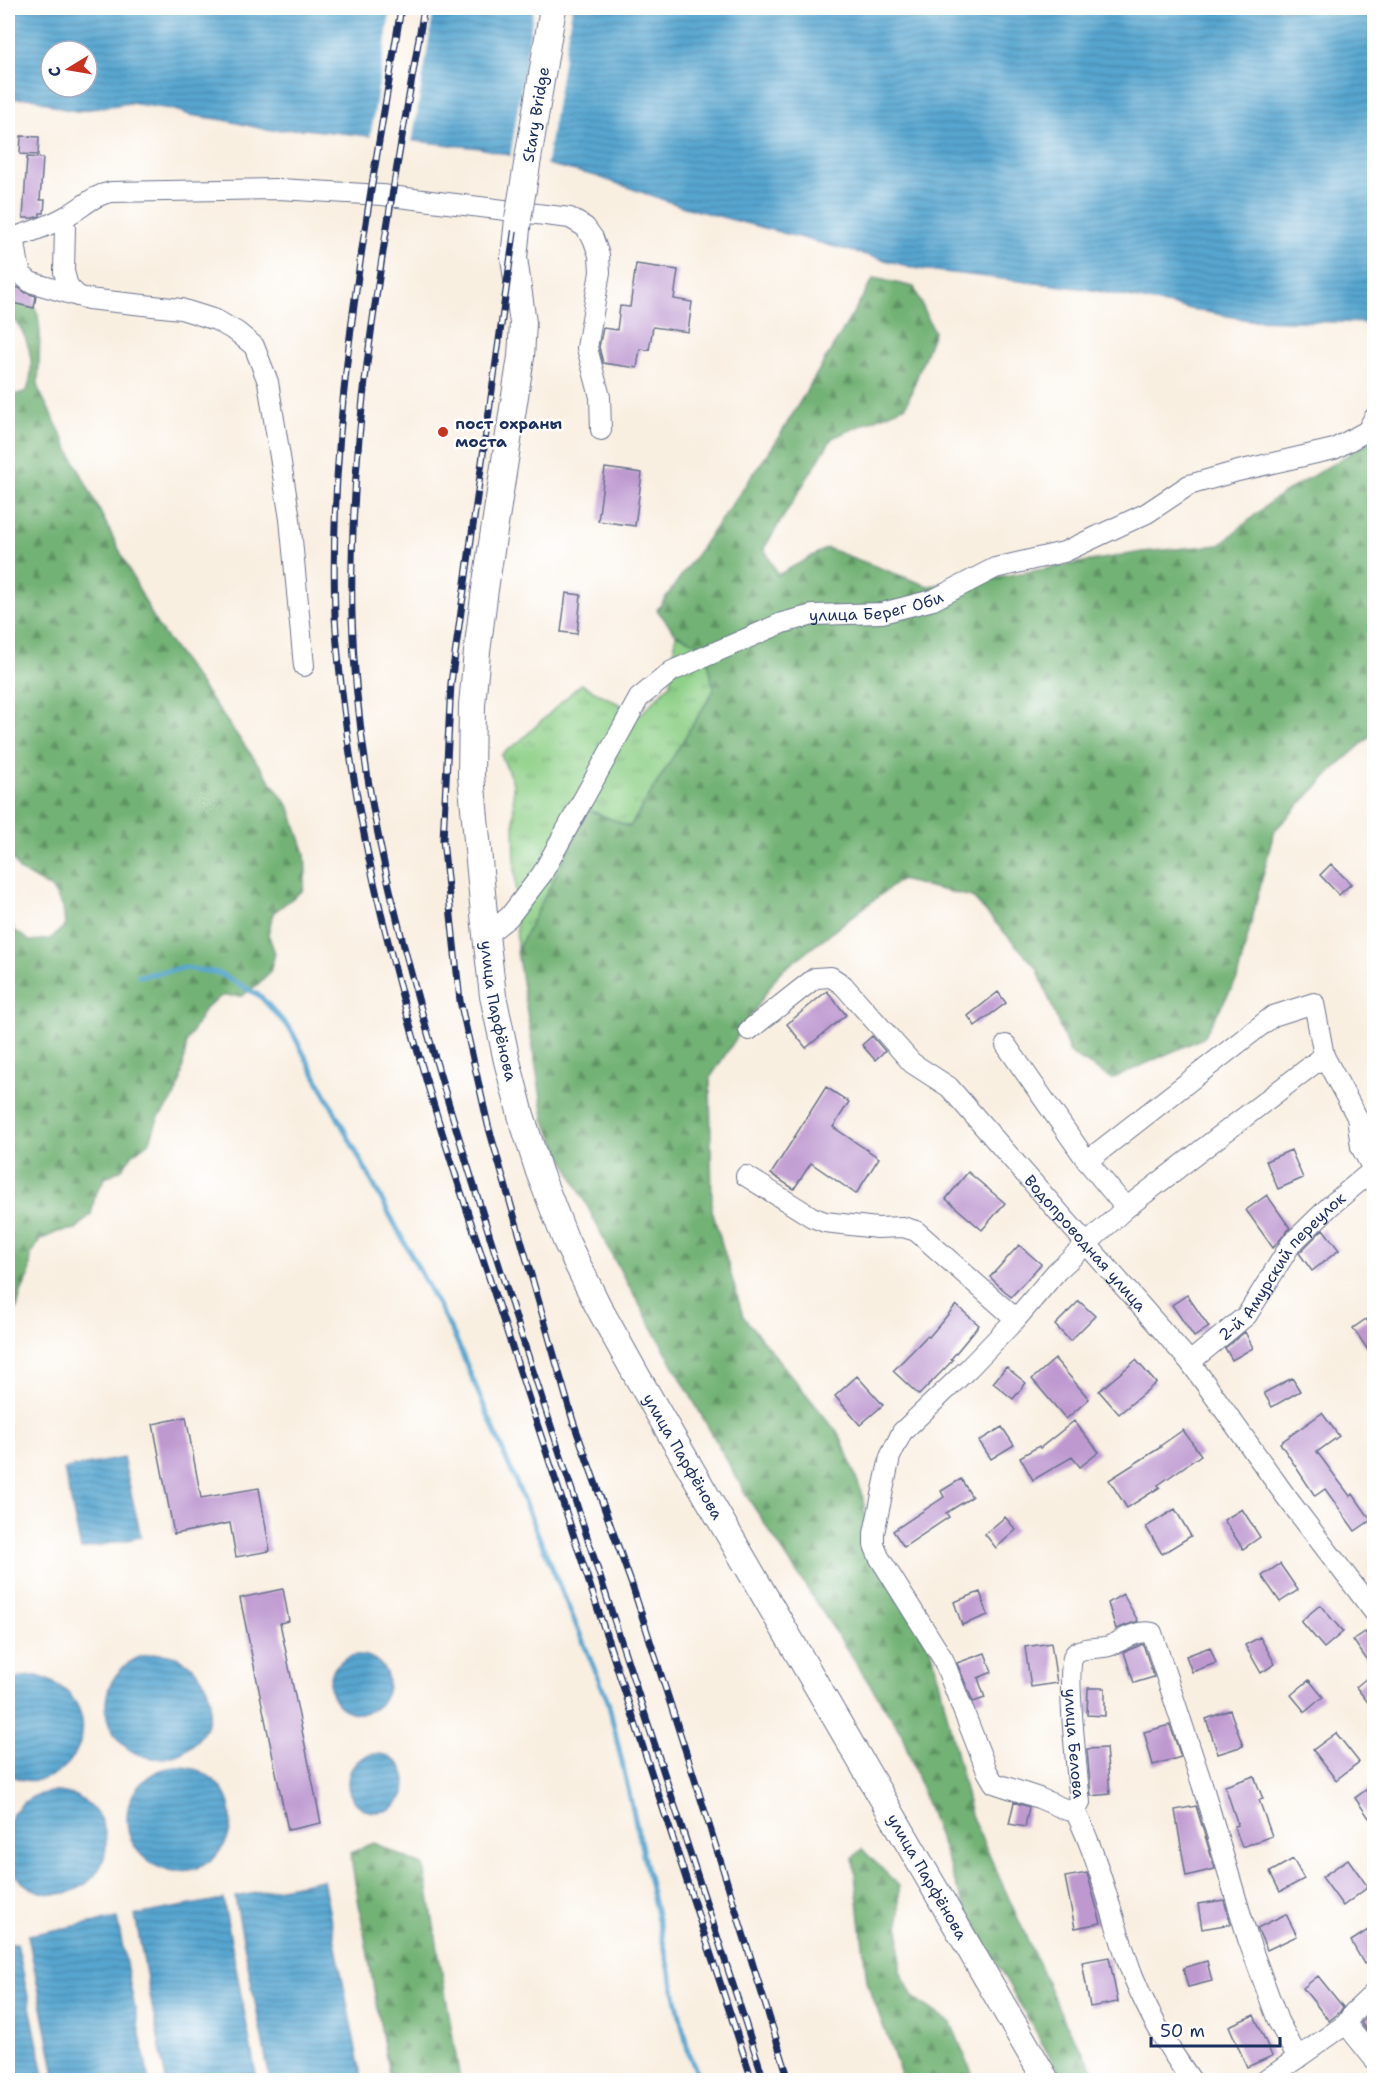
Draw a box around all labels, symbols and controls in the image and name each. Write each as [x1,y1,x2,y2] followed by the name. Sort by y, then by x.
[39,39,99,99] north arrow
[43,65,66,79] text: С
[518,65,554,164] street label: Stary Bridge
[455,413,563,452] place label: пост охраны моста
[436,425,450,439] marker: пост охраны моста
[809,587,947,626] street label: улица Берег Оби
[476,940,522,1083] street label: улица Парфёнова
[1020,1170,1151,1316] street label: Водопроводная улица
[1214,1187,1350,1345] street label: 2-й Амурский переулок
[638,1390,728,1523] street label: улица Парфёнова
[1060,1688,1090,1800] street label: улица Белова
[882,1810,972,1944] street label: улица Парфёнова
[1151,2010,1280,2048] scale bar
[1160,2019,1205,2043] text: 50 m

